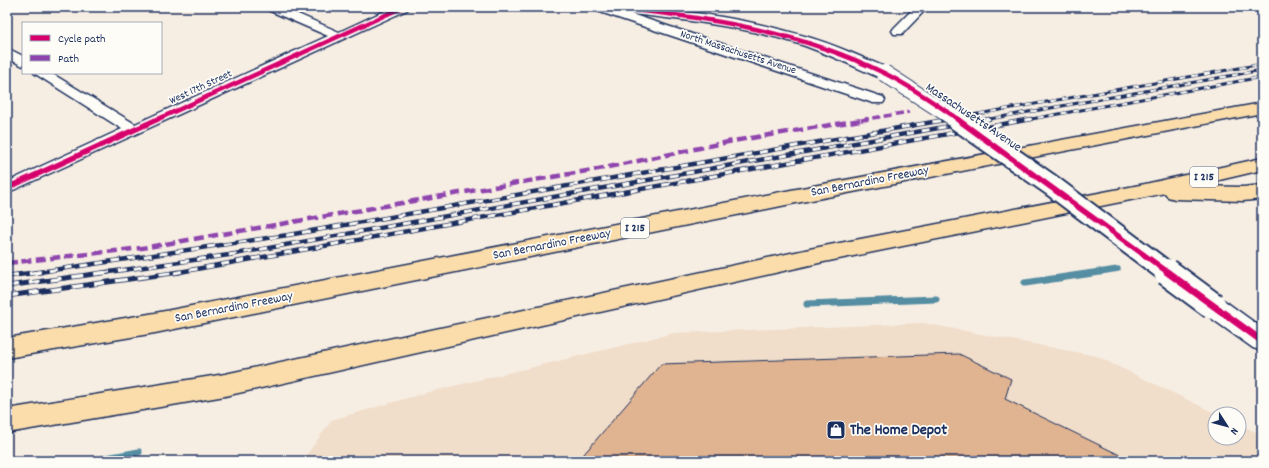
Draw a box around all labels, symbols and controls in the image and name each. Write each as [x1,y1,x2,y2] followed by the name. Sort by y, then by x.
[22,22,162,74] legend
[678,27,798,79] street label: North Massachusetts Avenue
[58,31,106,48] text: Cycle path
[58,51,79,68] text: Path
[167,67,235,109] street label: West 17th Street
[921,79,1025,157] street label: Massachusetts Avenue
[810,161,931,203] street label: San Bernardino Freeway
[1190,167,1218,187] road number: I 215
[621,218,649,238] road number: I 215
[492,224,613,266] street label: San Bernardino Freeway
[174,287,295,329] street label: San Bernardino Freeway
[1207,406,1247,446] north arrow
[825,419,847,441] shop icon: The Home Depot
[850,419,947,442] place label: The Home Depot
[1225,424,1242,438] text: N

